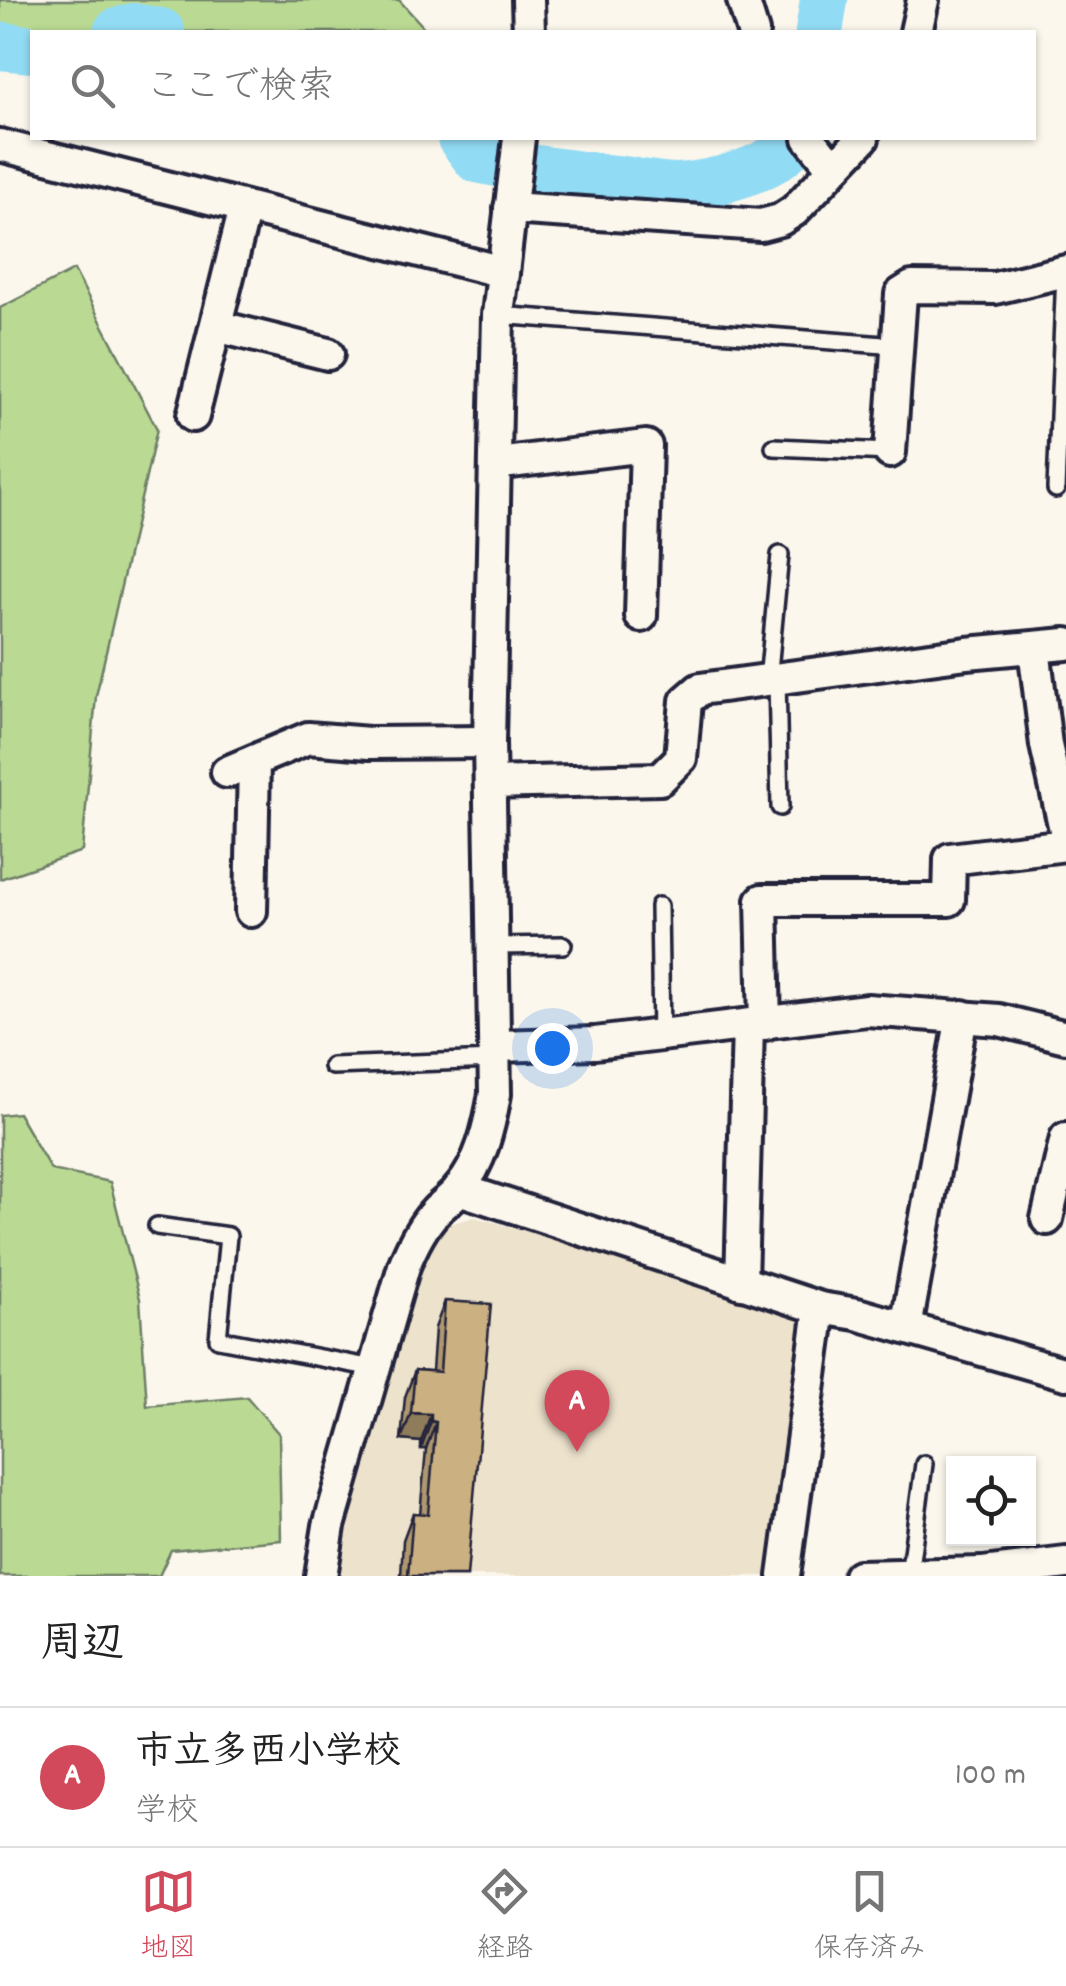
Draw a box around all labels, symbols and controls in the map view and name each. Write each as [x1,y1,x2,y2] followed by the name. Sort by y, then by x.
[30,30,1036,140] search box
[65,58,120,113] icon: search
[145,62,335,117] text: ここで検索
[527,1023,578,1074] your location
[544,1370,610,1452] pin: A
[946,1456,1036,1546] map controls
[946,1456,1036,1546] button: locate
[40,1617,124,1677] text: 周辺
[135,1727,401,1782] text: 市立多西小学校
[64,1754,81,1800] text: A
[955,1754,1026,1800] text: 100 m
[135,1790,199,1836] text: 学校
[140,1864,196,1971] tab: 地図
[477,1864,533,1971] tab: 経路
[814,1864,926,1971] tab: 保存済み

